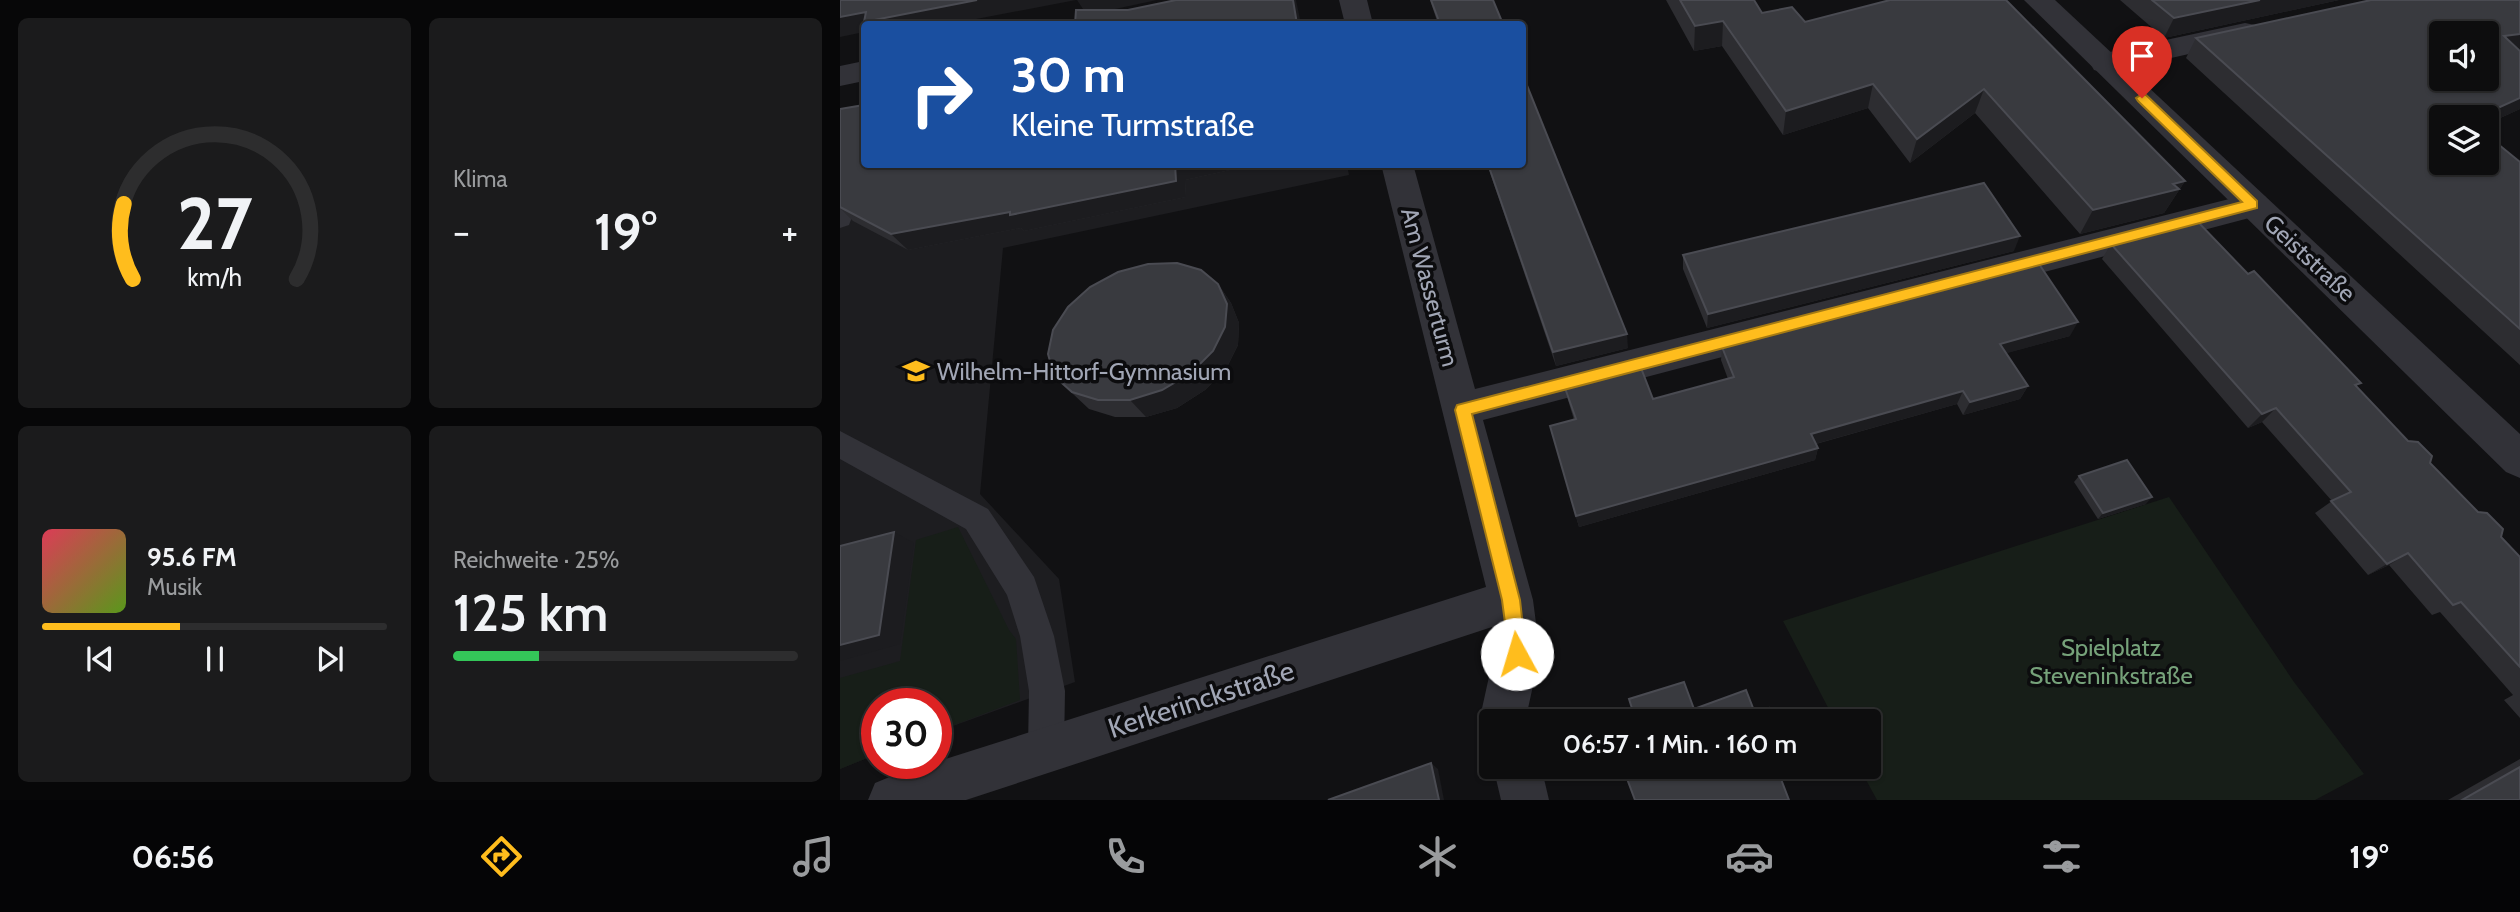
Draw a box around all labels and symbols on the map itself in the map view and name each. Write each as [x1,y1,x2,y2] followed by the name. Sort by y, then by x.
[2112,26,2172,98] pin
[1395,204,1465,370] street label: Am Wasserturm
[2258,208,2362,308] street label: Geiststraße
[901,356,931,386] school or university icon: Wilhelm-Hittorf-Gymnasium
[937,357,1231,386] place label: Wilhelm-Hittorf-Gymnasium
[1480,617,1554,691] position arrow
[2029,633,2193,690] park label: Spielplatz Steveninkstraße
[1104,653,1298,745] street label: Kerkerinckstraße
[861,688,952,779] speed limit sign: 30

